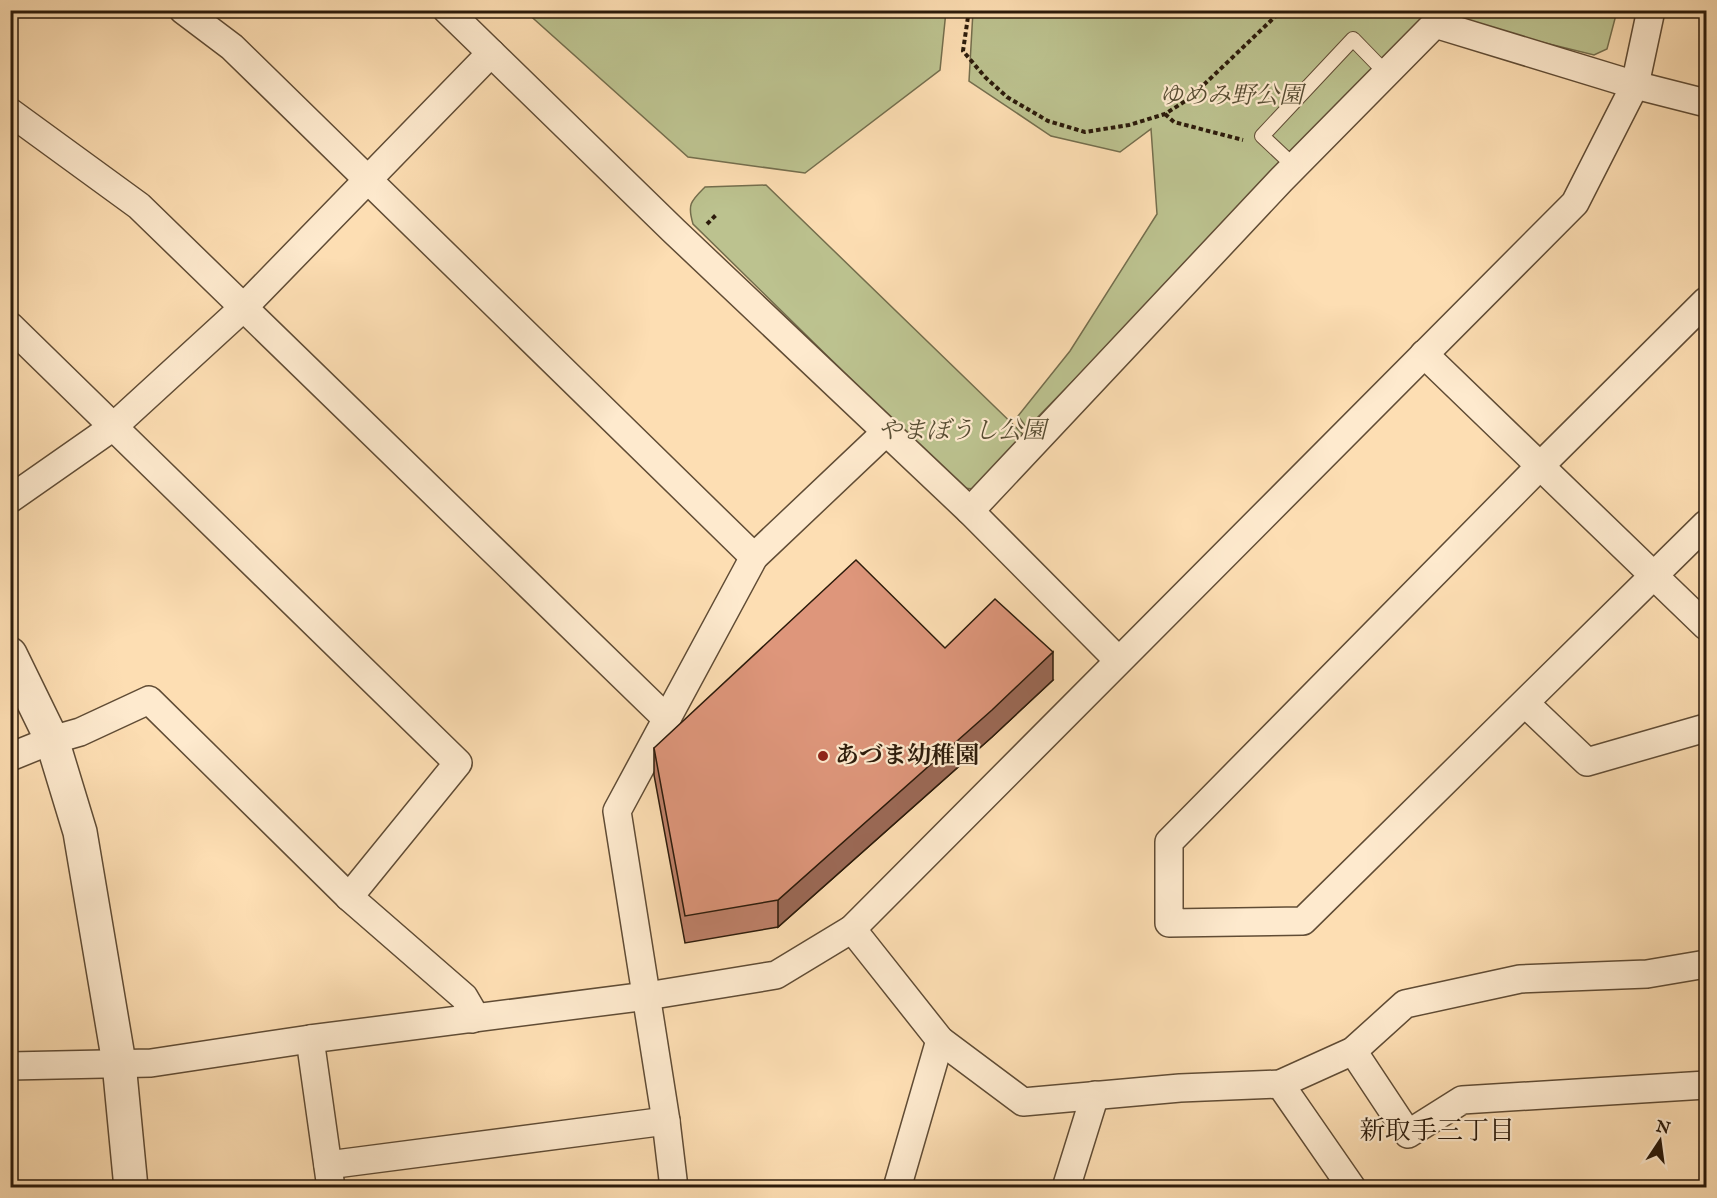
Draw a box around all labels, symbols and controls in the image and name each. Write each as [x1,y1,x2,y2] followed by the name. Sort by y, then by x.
[1159,81,1307,112] park label: ゆめみ野公園
[878,416,1050,447] park label: やまぼうし公園
[835,741,979,772] place label: あづま幼稚園
[816,749,830,763] marker: あづま幼稚園
[1630,1111,1690,1171] north arrow
[1359,1115,1515,1148] district label: 新取手三丁目
[1653,1117,1672,1140] text: N

